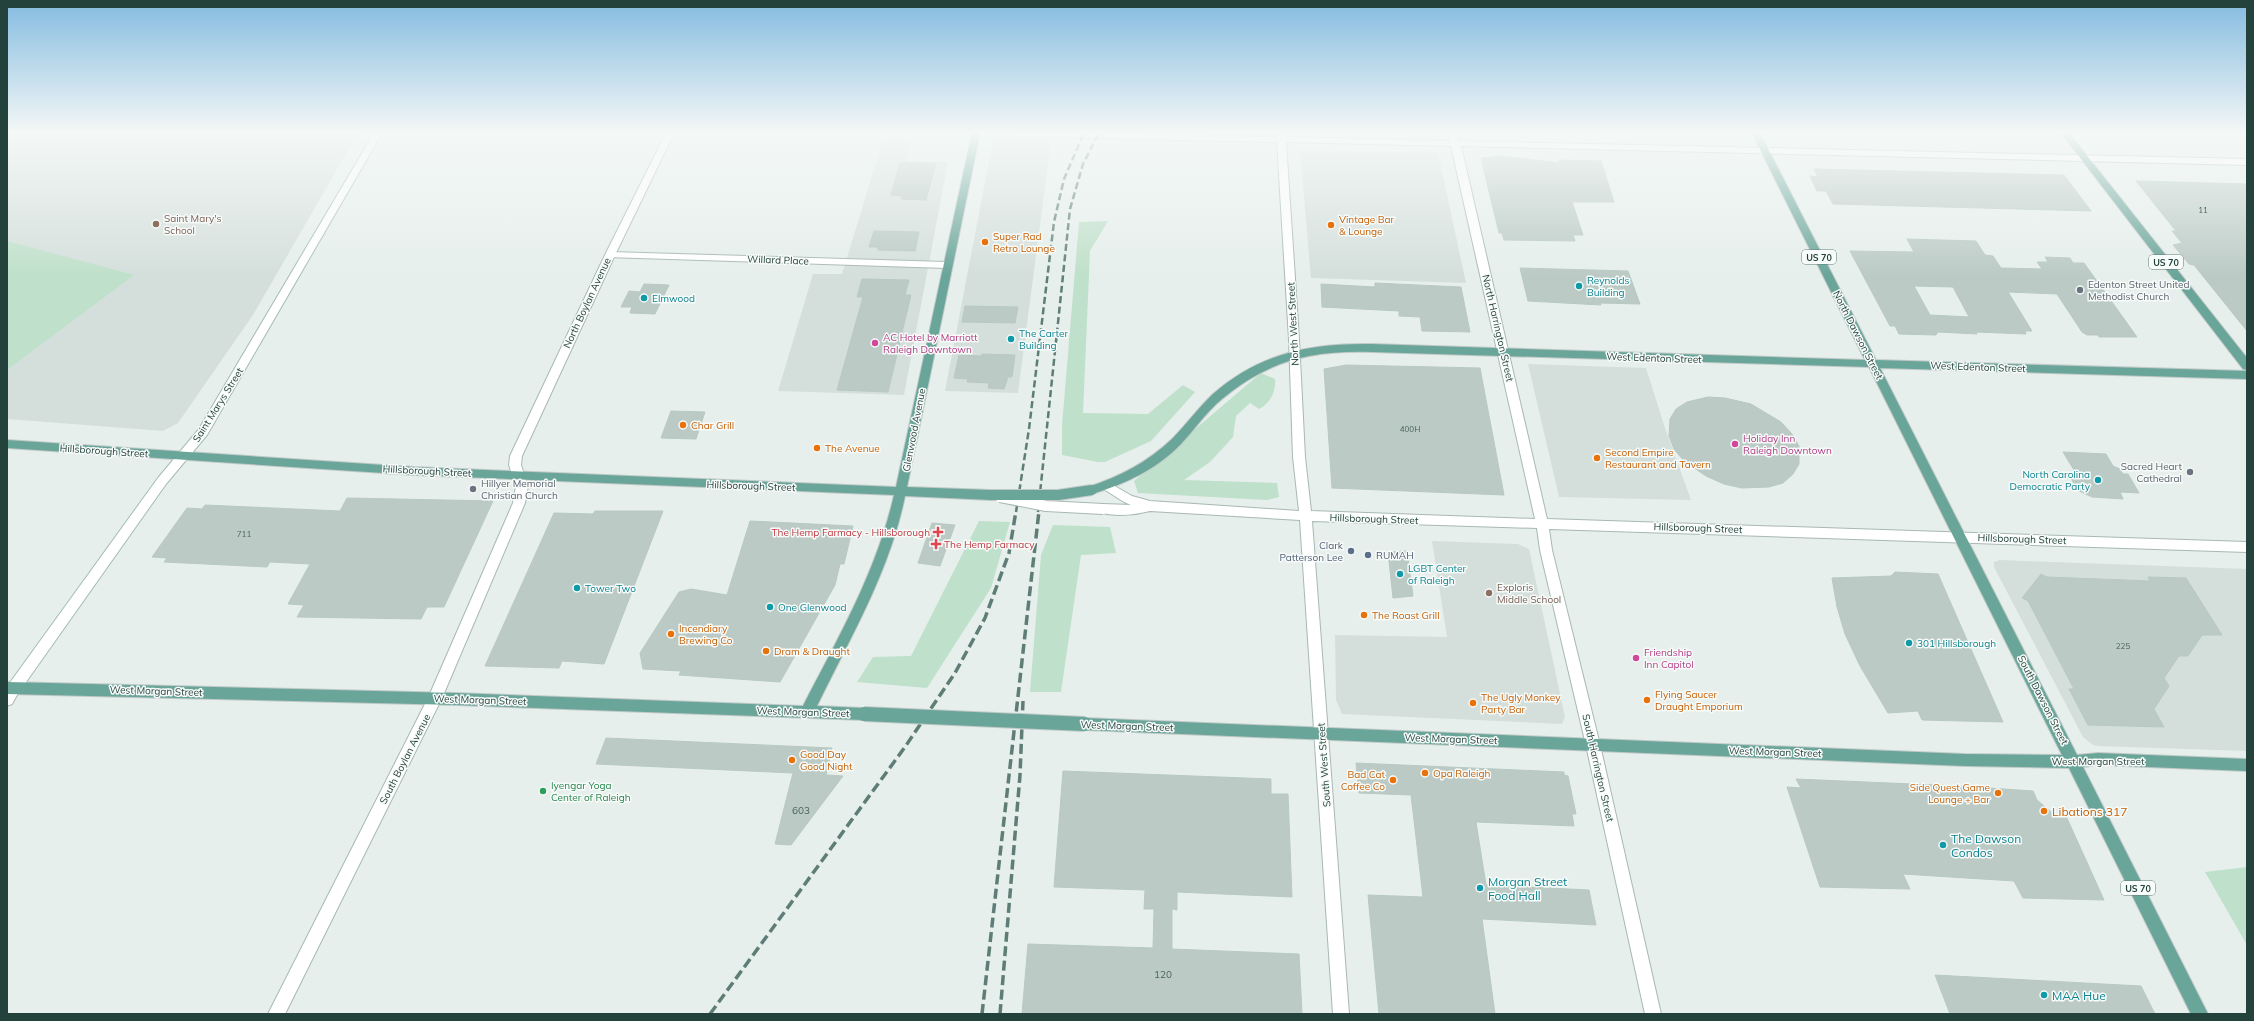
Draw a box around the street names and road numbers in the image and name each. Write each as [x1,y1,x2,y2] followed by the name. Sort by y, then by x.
[1802,250,1836,264] road number: US 70
[747,252,809,268] street label: Willard Place
[2149,255,2183,269] road number: US 70
[560,256,614,350] street label: North Boylan Avenue
[1479,273,1517,383] street label: North Harrington Street
[1284,281,1302,366] street label: North West Street
[1830,288,1886,382] street label: North Dawson Street
[1606,350,1702,366] street label: West Edenton Street
[1930,359,2026,375] street label: West Edenton Street
[190,365,246,445] street label: Saint Marys Street
[900,387,928,473] street label: Glenwood Avenue
[59,441,149,461] street label: Hillsborough Street
[382,462,472,480] street label: Hillsborough Street
[706,478,796,494] street label: Hillsborough Street
[1329,511,1419,527] street label: Hillsborough Street
[1653,520,1743,536] street label: Hillsborough Street
[1977,531,2067,547] street label: Hillsborough Street
[2015,653,2071,747] street label: South Dawson Street
[109,683,203,699] street label: West Morgan Street
[433,692,527,708] street label: West Morgan Street
[756,704,850,720] street label: West Morgan Street
[377,712,433,806] street label: South Boylan Avenue
[1579,713,1617,824] street label: South Harrington Street
[1080,718,1174,734] street label: West Morgan Street
[1315,722,1333,808] street label: South West Street
[1404,731,1498,747] street label: West Morgan Street
[1728,744,1822,760] street label: West Morgan Street
[2051,755,2145,768] street label: West Morgan Street
[2121,881,2155,895] road number: US 70

